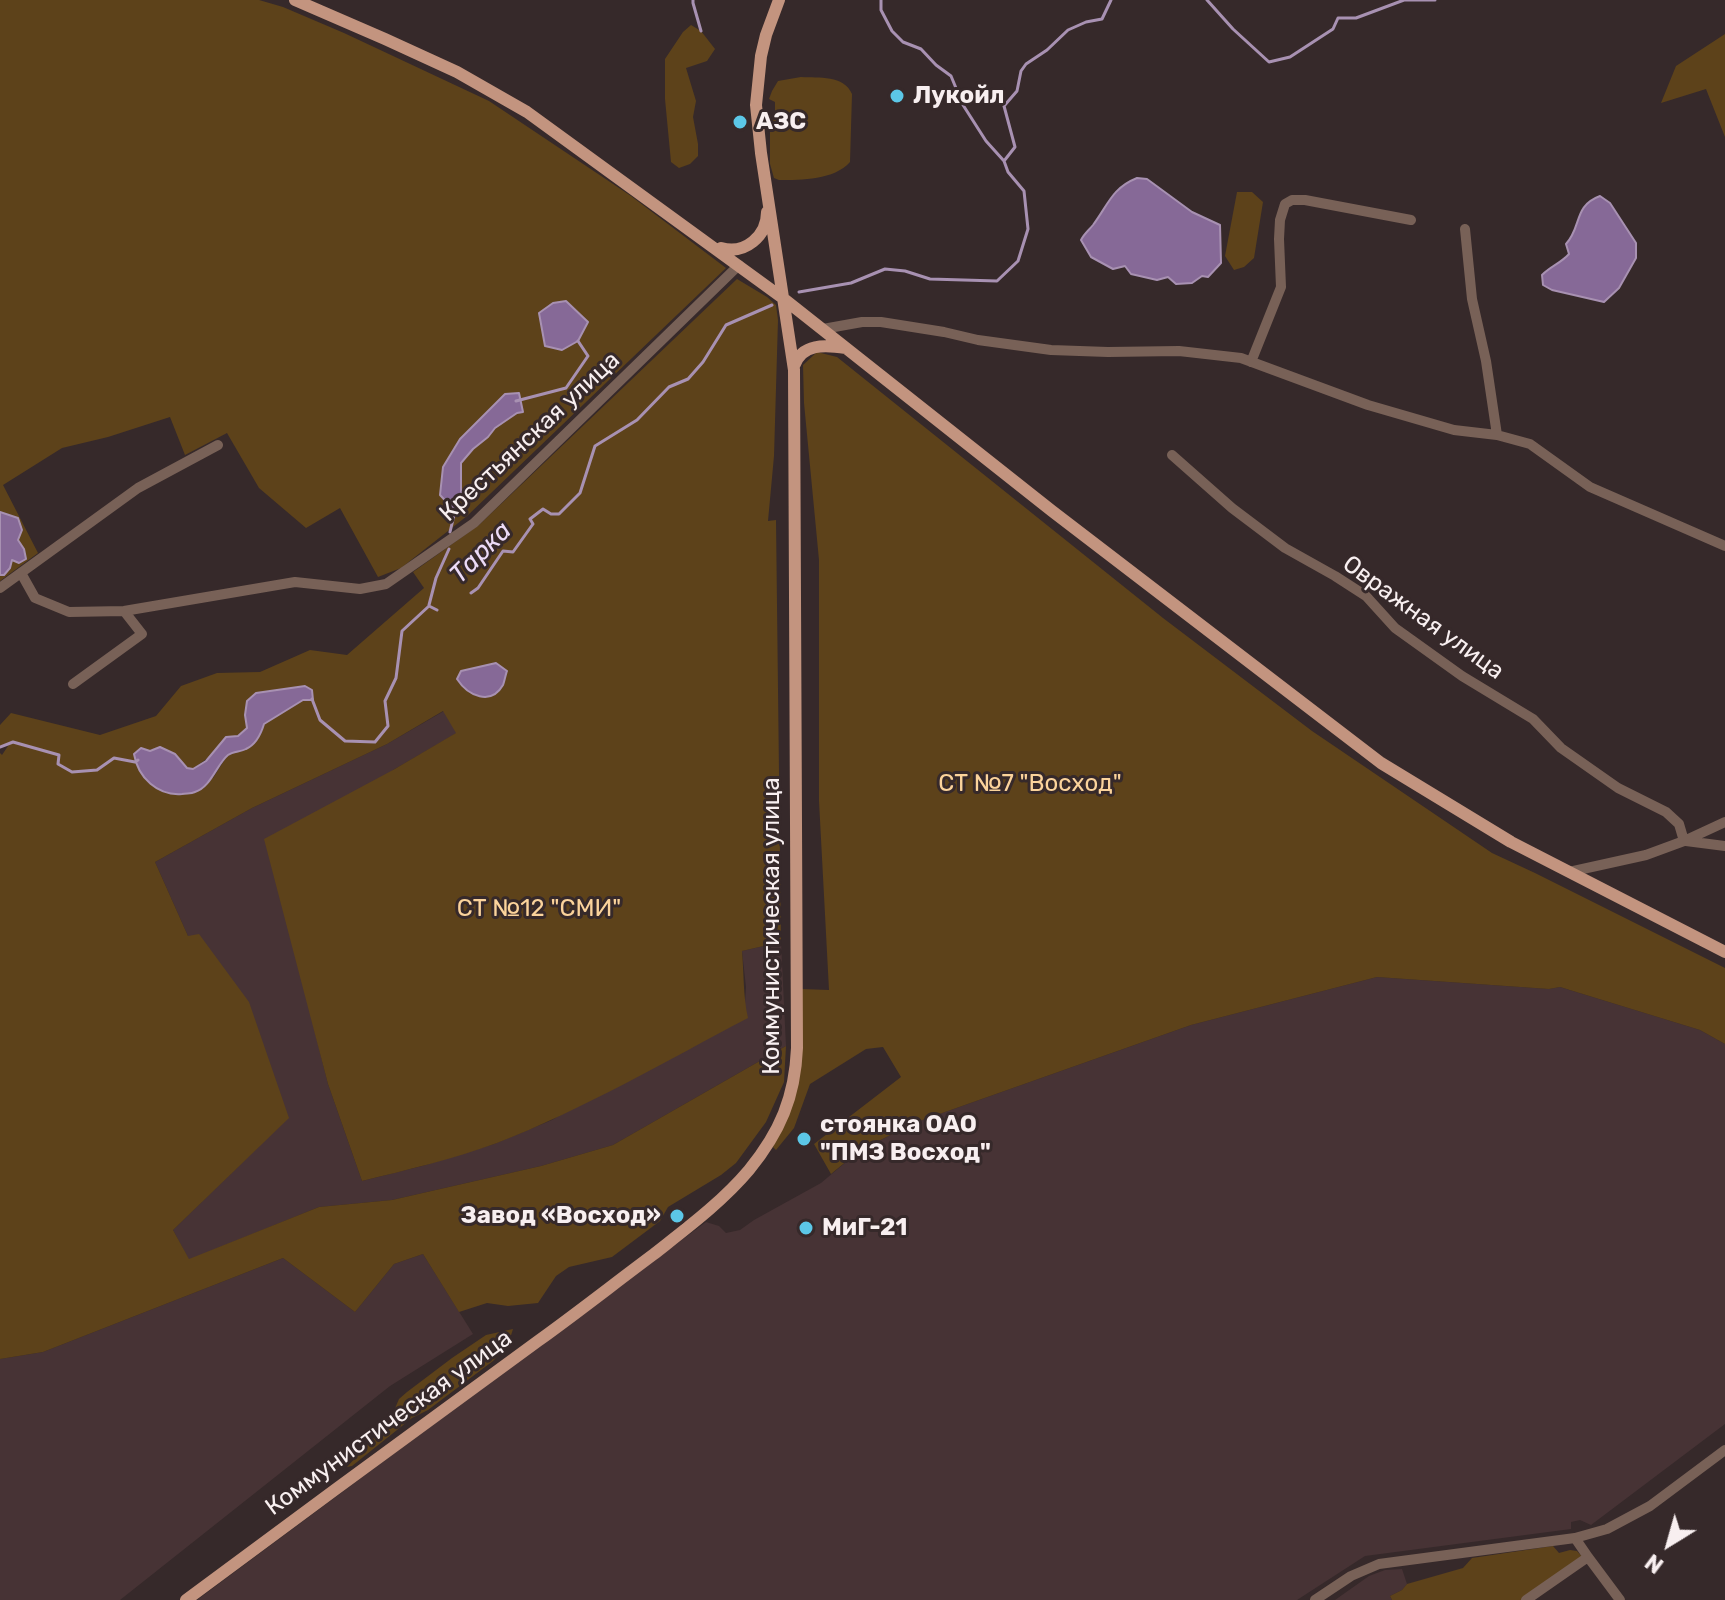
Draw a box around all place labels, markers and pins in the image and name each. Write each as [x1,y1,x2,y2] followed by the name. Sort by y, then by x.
[913,82,1005,110] place label: Лукойл
[888,87,906,105] marker: Лукойл
[756,108,806,136] place label: АЗС
[731,113,749,131] marker: АЗС
[820,1111,991,1167] place label: стоянка ОАО "ПМЗ Восход"
[795,1130,813,1148] marker: стоянка ОАО "ПМЗ Восход"
[461,1202,661,1230] place label: Завод «Восход»
[668,1207,686,1225] marker: Завод «Восход»
[822,1214,908,1242] place label: МиГ-21
[797,1219,815,1237] marker: МиГ-21

